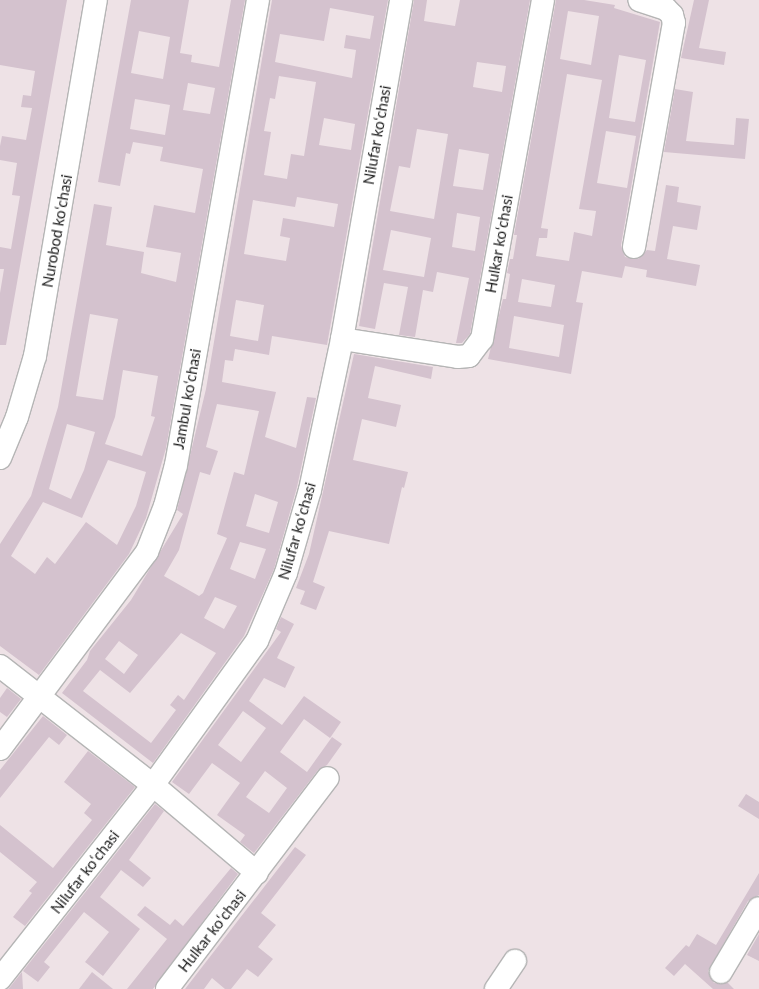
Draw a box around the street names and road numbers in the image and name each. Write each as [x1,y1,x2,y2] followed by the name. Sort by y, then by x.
[359,84,395,186] street label: Nilufar koʻchasi
[38,173,76,289] street label: Nurobod koʻchasi
[481,193,517,295] street label: Hulkar koʻchasi
[169,347,205,451] street label: Jambul koʻchasi
[274,480,320,582] street label: Nilufar koʻchasi
[47,827,123,917] street label: Nilufar koʻchasi
[174,886,250,976] street label: Hulkar koʻchasi

